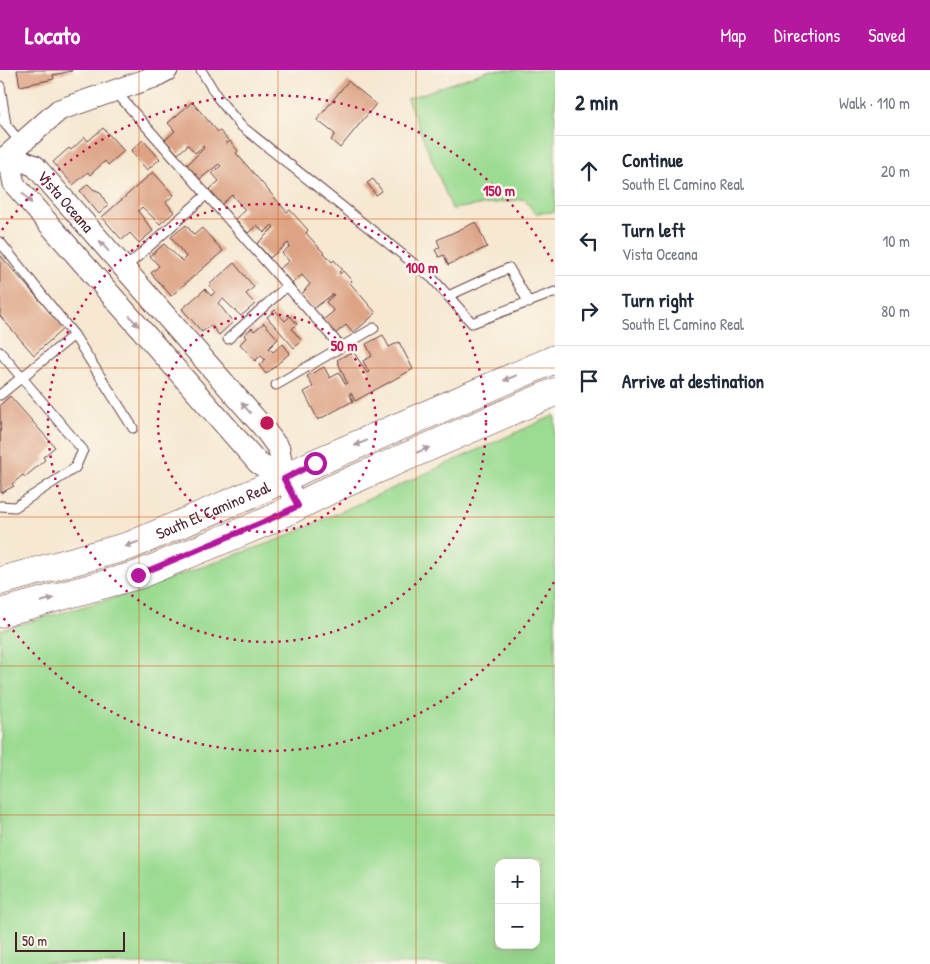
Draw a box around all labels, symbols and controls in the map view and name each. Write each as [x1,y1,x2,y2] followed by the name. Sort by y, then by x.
[25,19,80,51] text: Locato
[721,23,746,48] text: Map
[774,23,840,48] text: Directions
[868,23,905,48] text: Saved
[575,88,618,117] text: 2 min
[839,92,910,114] text: Walk · 110 m
[622,147,683,173] text: Continue
[575,157,603,185] icon: ahead
[881,160,910,182] text: 20 m
[33,166,99,237] street label: Vista Oceana
[622,173,744,195] text: South El Camino Real
[483,180,515,201] text: 150 m
[21,192,32,205] one-way arrow
[622,217,685,243] text: Turn left
[575,227,603,255] icon: left
[882,230,910,252] text: 10 m
[98,240,109,253] one-way arrow
[622,243,697,265] text: Vista Oceana
[406,257,438,278] text: 100 m
[622,287,693,313] text: Turn right
[575,297,603,325] icon: right
[881,300,910,322] text: 80 m
[622,313,744,335] text: South El Camino Real
[128,314,139,327] one-way arrow
[331,335,357,356] text: 50 m
[575,367,603,395] icon: arrive
[622,368,764,394] text: Arrive at destination
[503,375,517,383] one-way arrow
[240,401,251,414] one-way arrow
[258,414,276,432] centre of rings
[354,439,368,447] one-way arrow
[415,445,430,453] one-way arrow
[304,452,327,475] route start
[152,475,274,544] street label: South El Camino Real
[124,540,139,548] one-way arrow
[127,564,150,587] route end
[39,596,55,604] one-way arrow
[495,859,540,949] map controls
[495,859,540,904] button: +
[495,904,540,949] button: −
[15,929,125,952] scale bar
[22,931,47,950] text: 50 m

